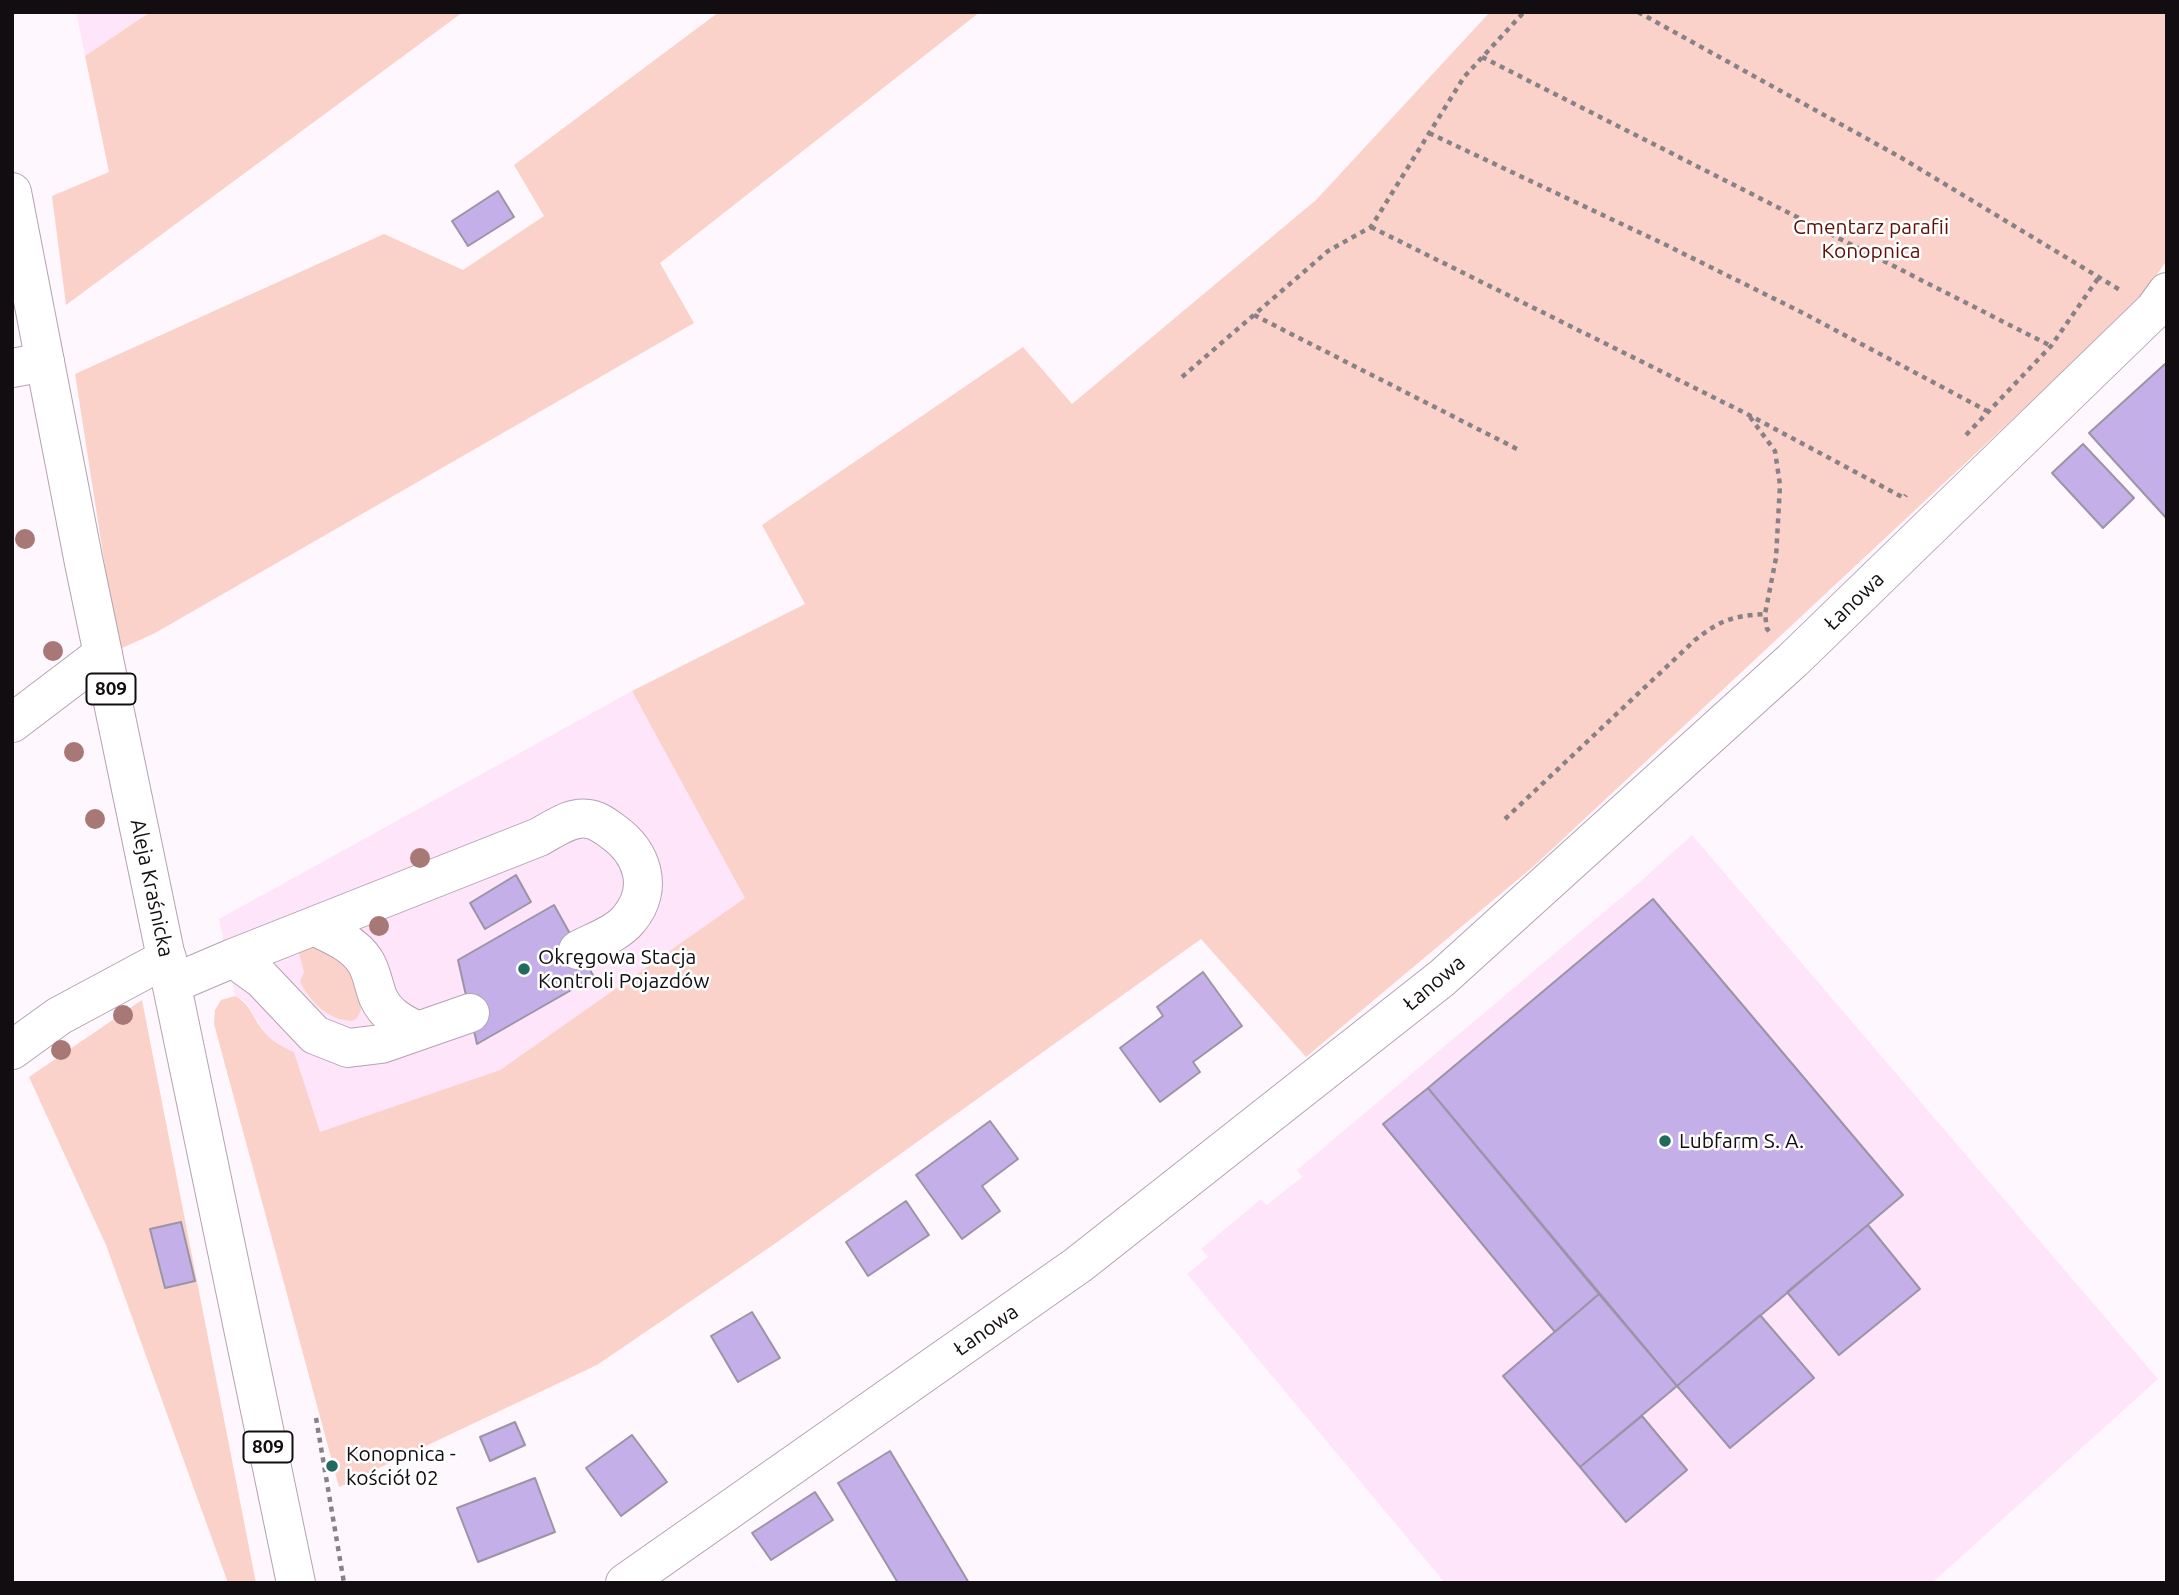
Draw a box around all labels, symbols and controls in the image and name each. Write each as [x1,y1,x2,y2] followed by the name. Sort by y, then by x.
[1793,214,1949,264] park label: Cmentarz parafii Konopnica
[1819,567,1889,635] street label: Łanowa
[86,674,136,704] road number: 809
[125,817,179,959] street label: Aleja Kraśnicka
[538,944,709,994] place label: Okręgowa Stacja Kontroli Pojazdów
[1398,950,1470,1016] street label: Łanowa
[516,961,532,977] marker: Okręgowa Stacja Kontroli Pojazdów
[1679,1128,1804,1154] place label: Lubfarm S. A.
[1657,1133,1673,1149] marker: Lubfarm S. A.
[949,1299,1023,1361] street label: Łanowa
[244,1432,292,1462] road number: 809
[346,1441,456,1491] place label: Konopnica - kościół 02
[324,1458,340,1474] marker: Konopnica - kościół 02

